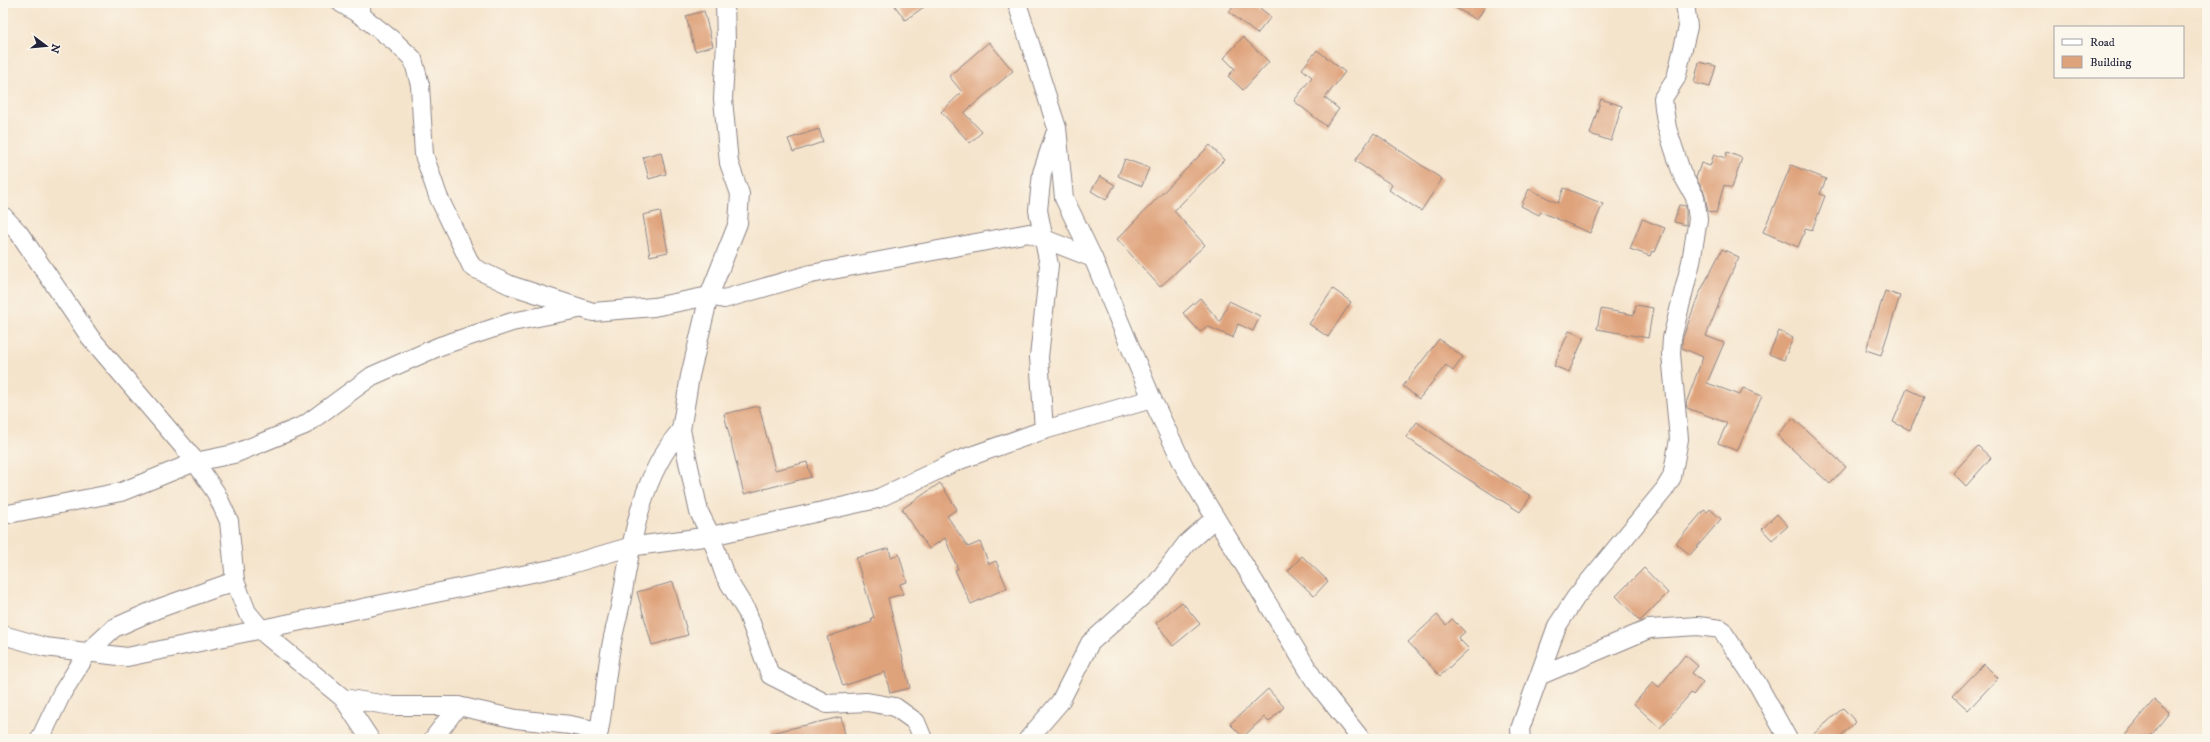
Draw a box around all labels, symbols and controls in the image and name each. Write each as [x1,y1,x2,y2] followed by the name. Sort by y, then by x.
[26,26,66,66] north arrow
[2054,26,2184,78] legend
[2090,35,2115,50] text: Road
[47,42,63,55] text: N
[2090,55,2131,70] text: Building

